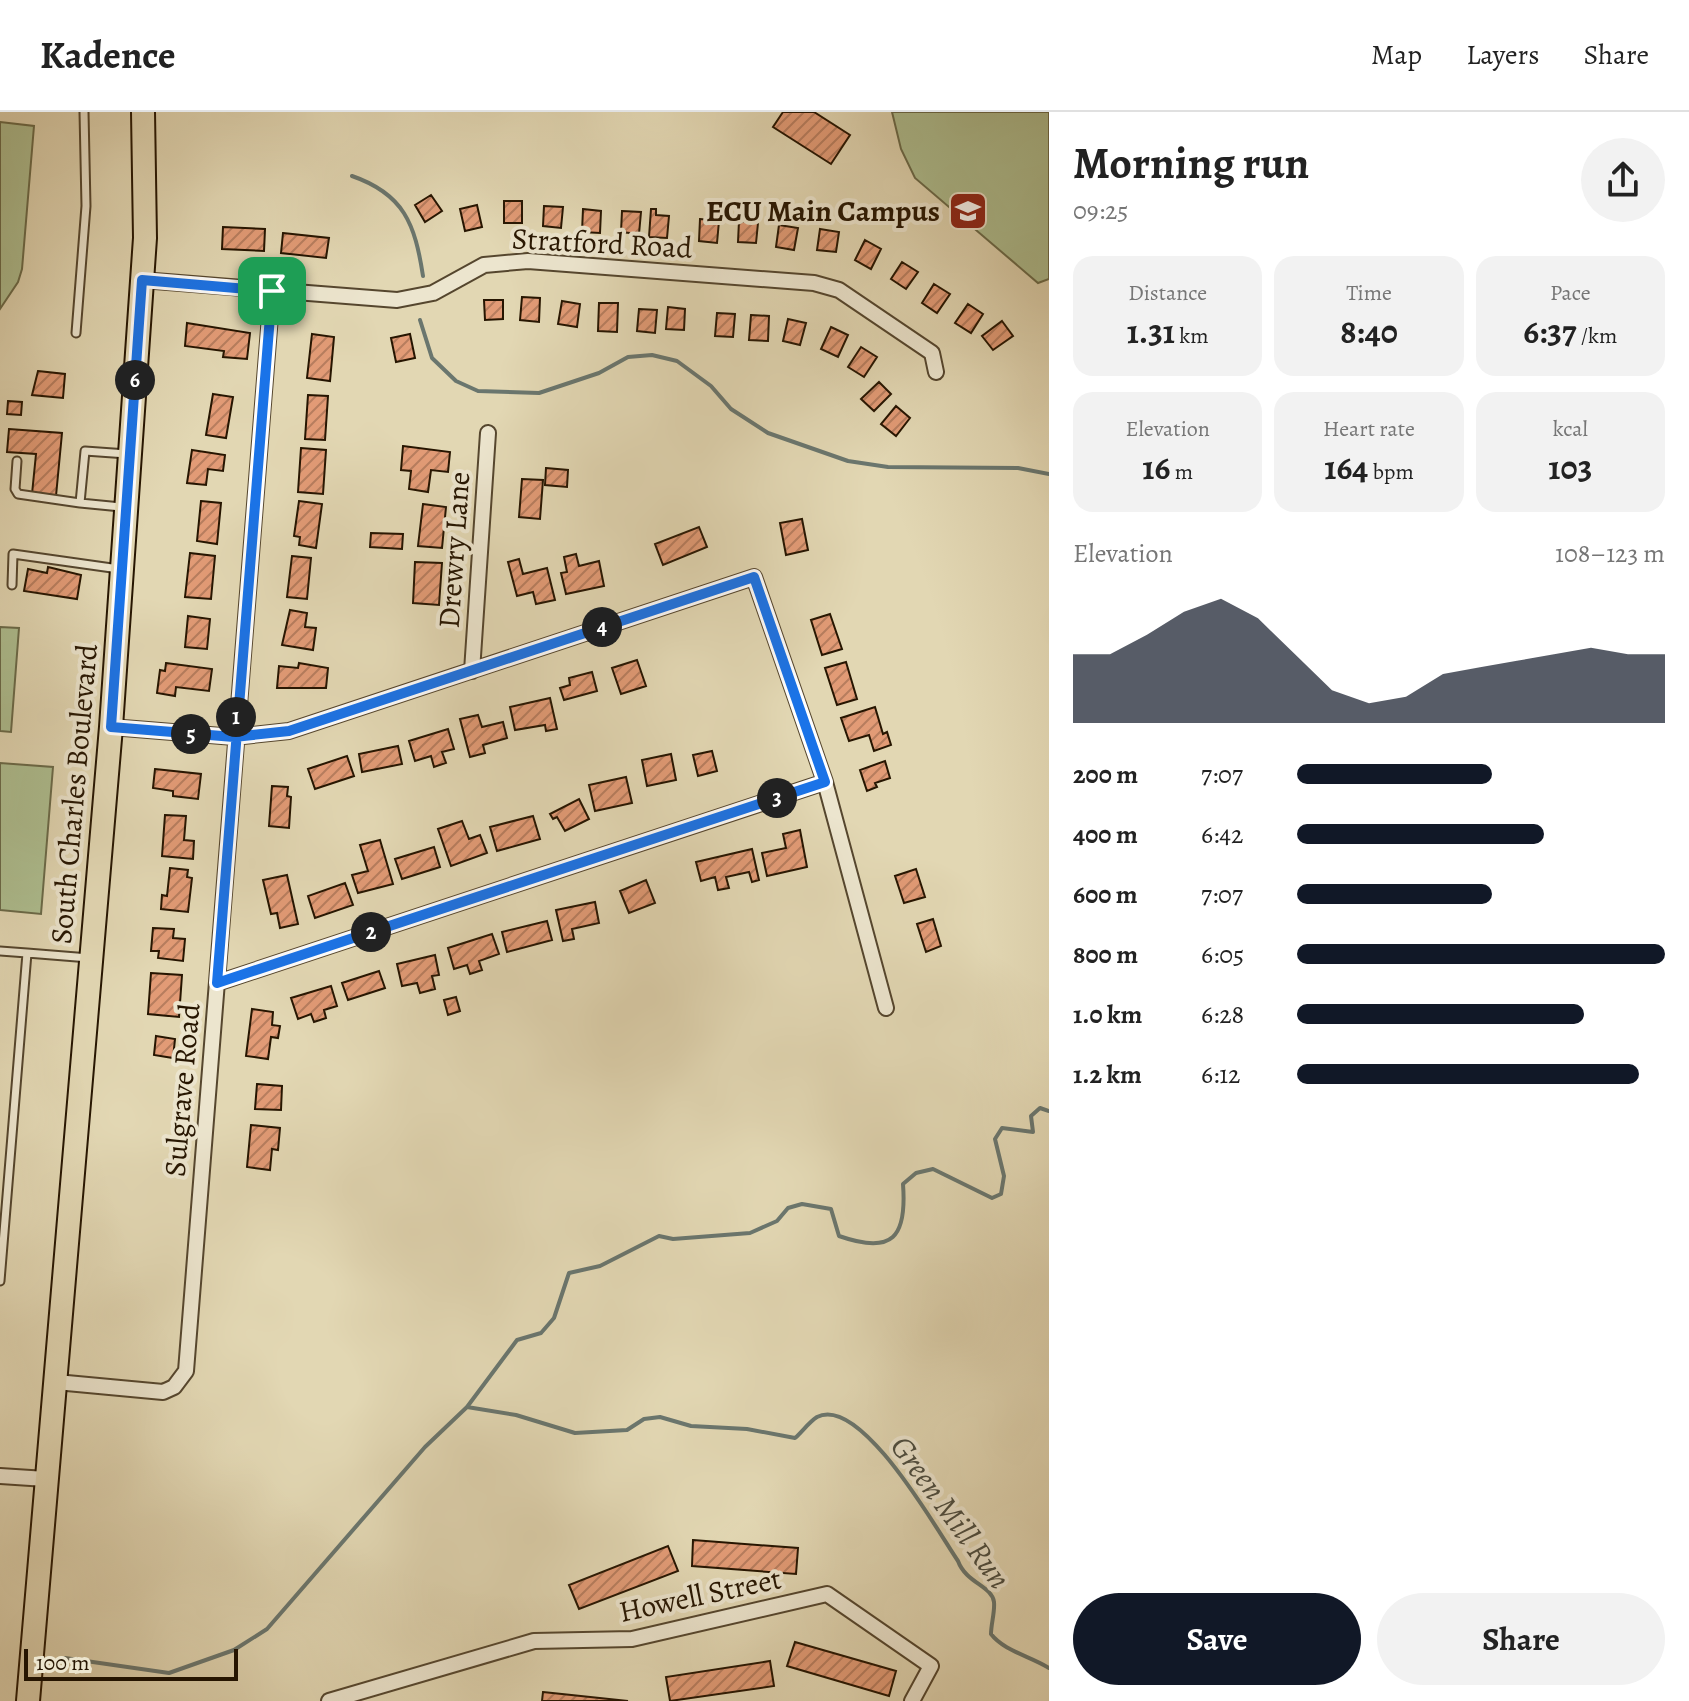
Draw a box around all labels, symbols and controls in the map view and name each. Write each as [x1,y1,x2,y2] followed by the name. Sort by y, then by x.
[40,29,176,81] text: Kadence
[1371,36,1422,74] text: Map
[1466,36,1539,74] text: Layers
[1583,36,1649,74] text: Share
[1073,133,1309,193] text: Morning run
[1581,138,1665,222] button: share
[947,190,989,232] school or university icon: ECU Main Campus
[706,191,940,231] place label: ECU Main Campus
[1073,193,1128,228] text: 09:25
[511,218,694,268] street label: Stratford Road
[238,257,306,325] pin
[250,269,294,313] icon: arrive
[1128,278,1207,308] text: Distance
[1346,278,1392,308] text: Time
[1550,278,1591,308] text: Pace
[1127,308,1175,355] text: 1.31
[1340,308,1398,355] text: 8:40
[1523,308,1576,355] text: 6:37
[1175,321,1209,351] text: km
[1576,321,1617,351] text: /km
[115,360,155,400] pin: 6
[130,365,140,395] text: 6
[1125,414,1210,444] text: Elevation
[1323,414,1415,444] text: Heart rate
[1553,414,1588,444] text: kcal
[1142,444,1170,491] text: 16
[1324,444,1368,491] text: 164
[1548,444,1592,491] text: 103
[1170,457,1193,487] text: m
[1368,457,1414,487] text: bpm
[429,470,479,630] street label: Drewry Lane
[1073,536,1173,571] text: Elevation
[1555,536,1665,571] text: 108–123 m
[582,607,622,647] pin: 4
[597,612,607,642] text: 4
[41,641,107,946] street label: South Charles Boulevard
[216,697,256,737] pin: 1
[232,702,240,732] text: 1
[171,714,211,754] pin: 5
[186,719,196,749] text: 5
[1073,757,1138,792] text: 200 m
[1201,757,1243,792] text: 7:07
[757,778,797,818] pin: 3
[772,783,782,813] text: 3
[1073,817,1138,852] text: 400 m
[1201,817,1243,852] text: 6:42
[1073,877,1138,912] text: 600 m
[1201,877,1243,912] text: 7:07
[351,912,391,952] pin: 2
[366,917,376,947] text: 2
[1073,937,1138,972] text: 800 m
[1201,937,1244,972] text: 6:05
[1073,997,1142,1032] text: 1.0 km
[1201,997,1244,1032] text: 6:28
[155,1001,210,1178] street label: Sulgrave Road
[1073,1057,1142,1092] text: 1.2 km
[1201,1057,1240,1092] text: 6:12
[880,1426,1022,1598] water label: Green Mill Run
[615,1558,785,1632] street label: Howell Street
[1073,1593,1361,1685] button: Save
[1377,1593,1665,1685] button: Share
[24,1645,238,1681] scale bar
[36,1648,90,1678] text: 100 m

